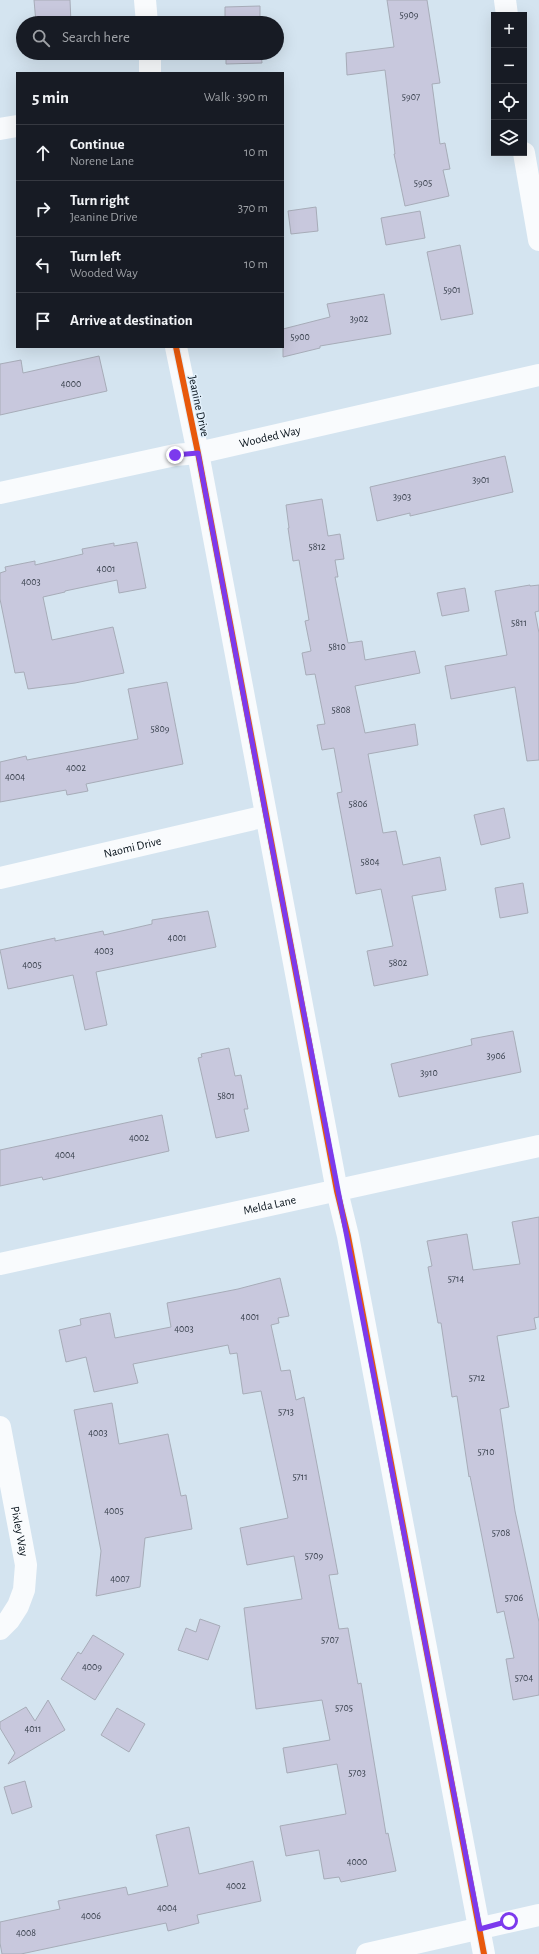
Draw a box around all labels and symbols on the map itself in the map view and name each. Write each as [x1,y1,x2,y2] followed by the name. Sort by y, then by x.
[400,10,419,20] house number: 5909
[402,92,420,102] house number: 5907
[414,178,432,188] house number: 5905
[443,285,461,295] house number: 5901
[350,314,369,324] house number: 3902
[290,332,310,342] house number: 5900
[187,374,211,438] street label: Jeanine Drive
[61,379,81,389] house number: 4000
[238,424,302,449] street label: Wooded Way
[166,446,184,464] route end
[472,475,490,485] house number: 3901
[393,492,411,502] house number: 3903
[309,542,326,552] house number: 5812
[97,564,115,574] house number: 4001
[21,577,41,587] house number: 4003
[511,618,527,628] house number: 5811
[328,642,346,652] house number: 5810
[332,705,351,715] house number: 5808
[151,724,170,734] house number: 5809
[66,763,86,773] house number: 4002
[5,772,25,782] house number: 4004
[349,799,368,809] house number: 5806
[102,835,162,860] street label: Naomi Drive
[360,857,380,867] house number: 5804
[168,933,186,943] house number: 4001
[94,946,114,956] house number: 4003
[389,958,408,968] house number: 5802
[22,960,42,970] house number: 4005
[487,1051,506,1061] house number: 3906
[420,1068,438,1078] house number: 3910
[217,1091,235,1101] house number: 5801
[129,1133,149,1143] house number: 4002
[55,1150,75,1160] house number: 4004
[242,1193,297,1217] street label: Melda Lane
[448,1274,464,1284] house number: 5714
[241,1312,259,1322] house number: 4001
[174,1324,194,1334] house number: 4003
[469,1373,486,1383] house number: 5712
[278,1407,294,1417] house number: 5713
[88,1428,108,1438] house number: 4003
[477,1447,495,1457] house number: 5710
[292,1472,308,1482] house number: 5711
[9,1505,30,1557] street label: Pixley Way
[104,1506,124,1516] house number: 4005
[492,1528,510,1538] house number: 5708
[305,1551,323,1561] house number: 5709
[110,1574,130,1584] house number: 4007
[505,1593,523,1603] house number: 5706
[321,1635,339,1645] house number: 5707
[82,1662,102,1672] house number: 4009
[515,1673,533,1683] house number: 5704
[335,1703,353,1713] house number: 5705
[25,1724,41,1734] house number: 4011
[348,1768,366,1778] house number: 5703
[347,1857,367,1867] house number: 4000
[226,1881,246,1891] house number: 4002
[157,1903,177,1913] house number: 4004
[81,1911,101,1921] house number: 4006
[500,1912,518,1930] route start
[16,1928,36,1938] house number: 4008

